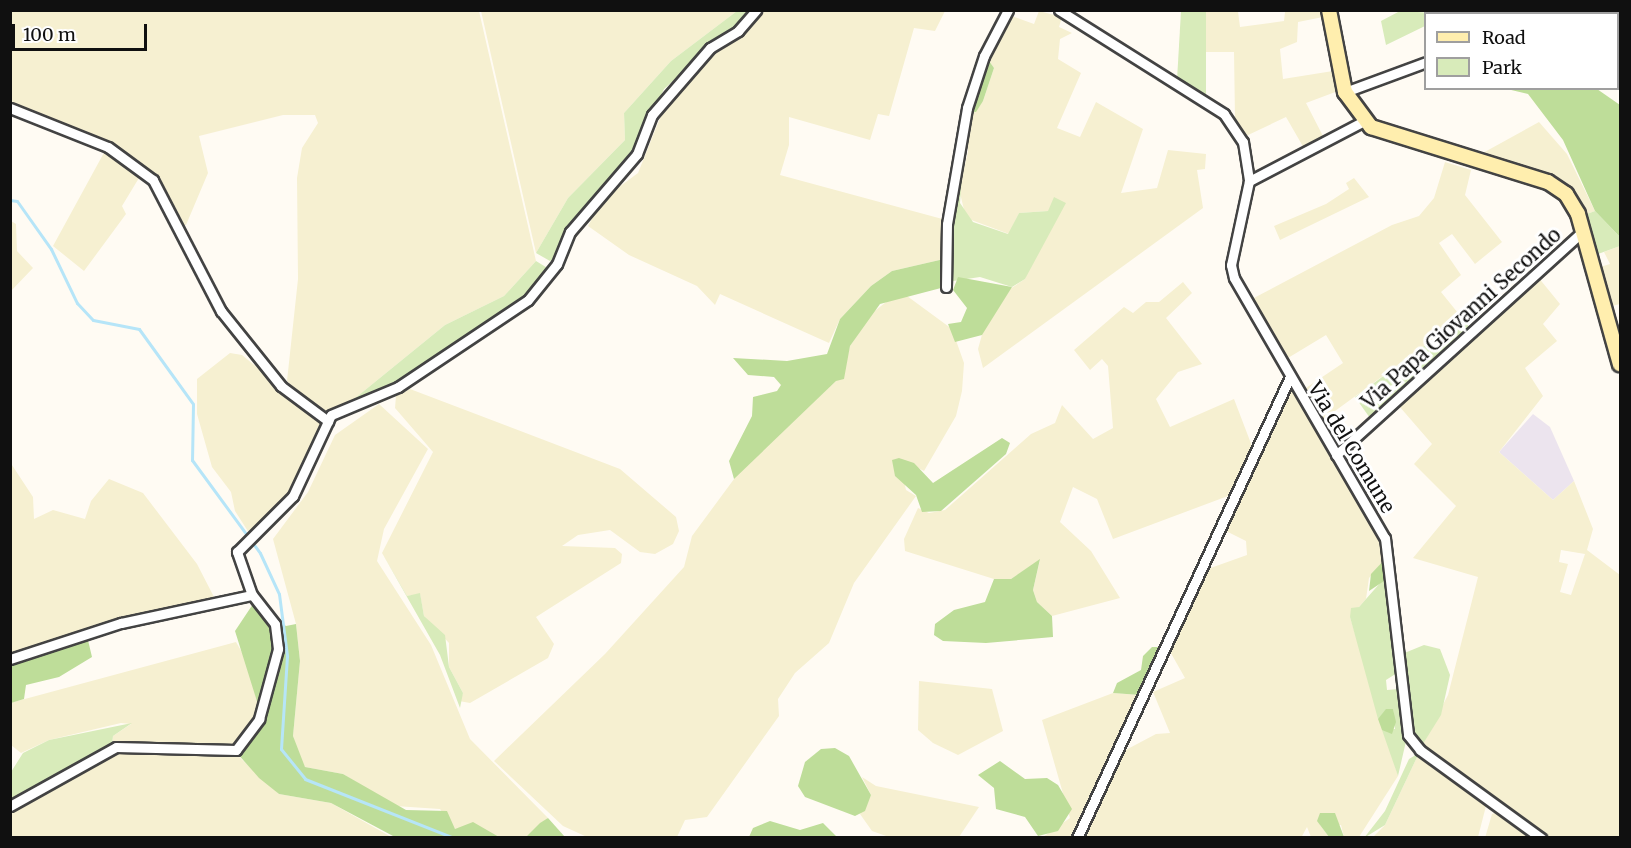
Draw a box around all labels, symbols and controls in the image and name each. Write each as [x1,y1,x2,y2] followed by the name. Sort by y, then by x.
[15,12,150,50] scale bar
[1424,12,1619,90] legend
[23,23,76,46] text: 100 m
[1482,26,1526,49] text: Road
[1482,56,1522,79] text: Park
[1356,222,1566,414] street label: Via Papa Giovanni Secondo
[1303,377,1401,517] street label: Via del Comune

